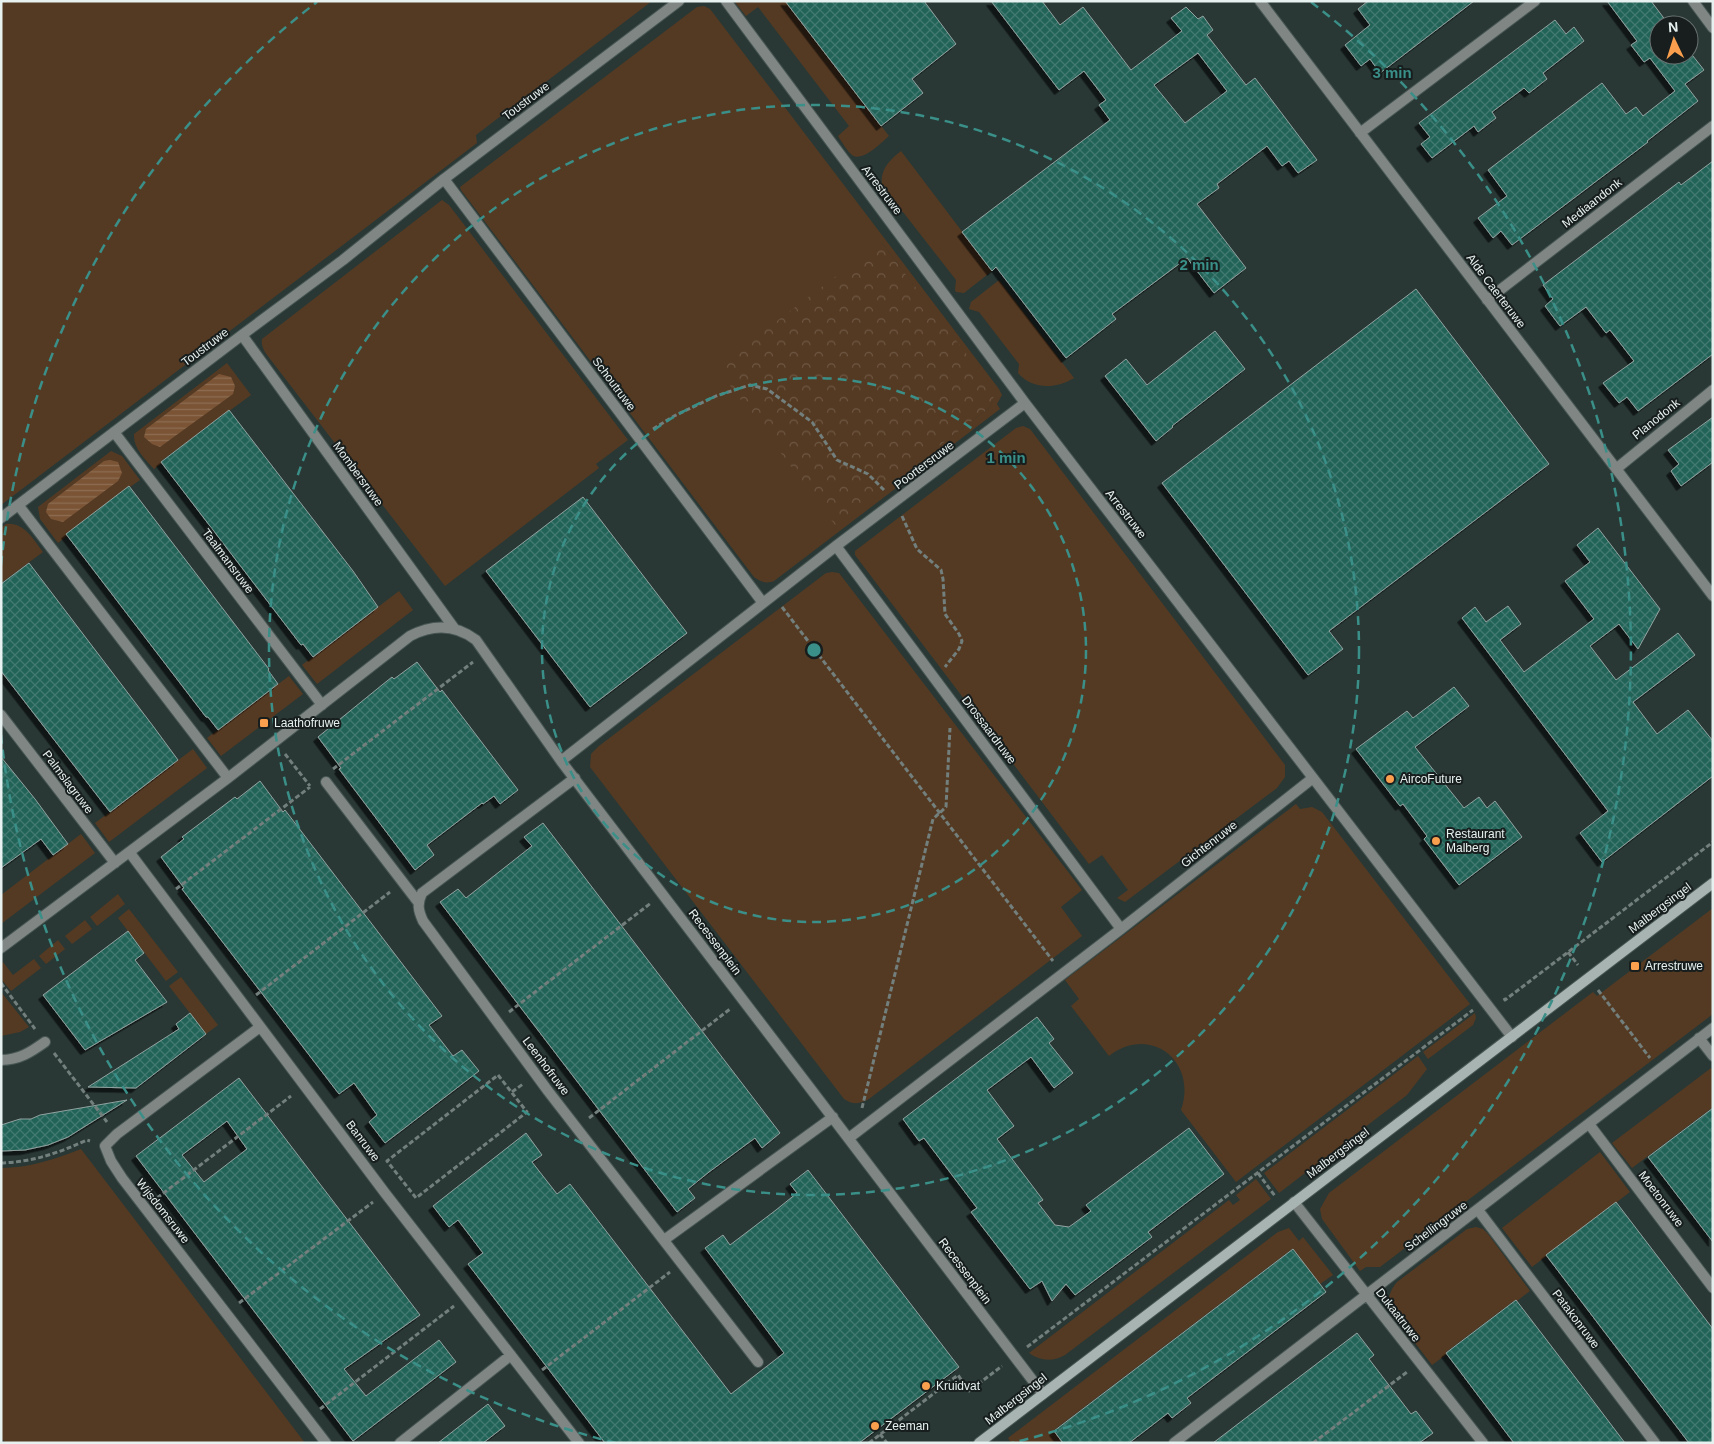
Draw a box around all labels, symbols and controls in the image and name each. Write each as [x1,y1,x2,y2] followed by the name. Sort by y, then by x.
[1649,15,1699,65] north arrow
[1667,19,1679,35] text: N
[1372,64,1412,81] text: 3 min
[500,79,552,123] street label: Toustruwe
[859,163,905,218] street label: Arrestruwe
[1559,175,1625,231] street label: Mediaandonk
[1464,251,1529,331] street label: Alde Caerteruwe
[1179,256,1219,273] text: 2 min
[179,325,231,369] street label: Toustruwe
[589,354,639,414] street label: Schoutruwe
[1630,395,1683,442] street label: Planodonk
[891,438,957,492] street label: Poortersruwe
[330,439,386,509] street label: Mombersruwe
[986,449,1026,466] text: 1 min
[1103,487,1150,541] street label: Arrestruwe
[199,526,257,596] street label: Taalmansruwe
[805,641,823,659] centre of rings
[959,693,1019,767] street label: Drossaardruwe
[274,716,340,730] place label: Laathofruwe
[258,717,270,729] marker: Laathofruwe
[40,748,96,817] street label: Palmslagruwe
[1400,772,1462,786] place label: AircoFuture
[1384,773,1396,785] marker: AircoFuture
[1178,818,1240,870] street label: Gichtenruwe
[1446,827,1505,855] place label: Restaurant Malberg
[1430,835,1442,847] marker: Restaurant Malberg
[1626,880,1694,936] street label: Malbergsingel
[686,906,744,978] street label: Recessenplein
[1645,959,1703,973] place label: Arrestruwe
[1629,960,1641,972] marker: Arrestruwe
[520,1034,573,1098] street label: Leenhofruwe
[343,1118,383,1164] street label: Banruwe
[1304,1125,1372,1181] street label: Malbergsingel
[1636,1168,1687,1230] street label: Moetonruwe
[133,1176,193,1246] street label: Wijsdomsruwe
[1402,1198,1470,1254] street label: Schellingruwe
[936,1235,994,1307] street label: Recessenplein
[1373,1285,1423,1345] street label: Dukaatruwe
[1549,1287,1603,1351] street label: Patakonruwe
[982,1370,1050,1428] street label: Malbergsingel
[936,1379,981,1393] place label: Kruidvat
[920,1380,932,1392] marker: Kruidvat
[885,1419,929,1433] place label: Zeeman
[869,1420,881,1432] marker: Zeeman

